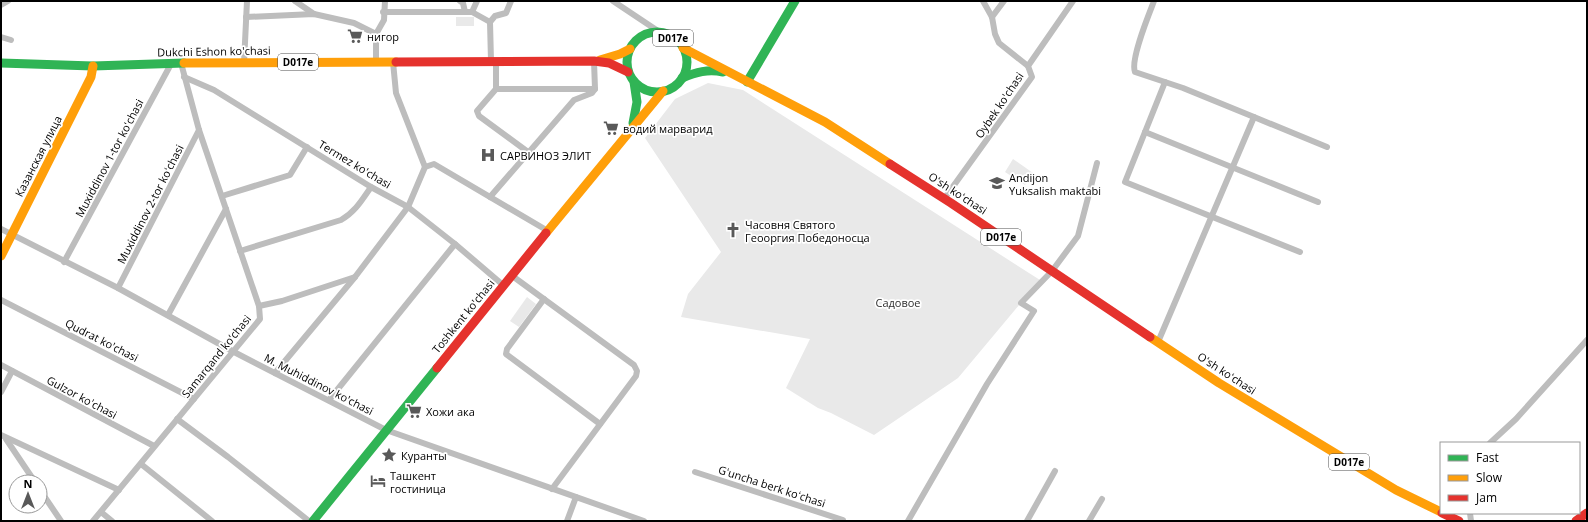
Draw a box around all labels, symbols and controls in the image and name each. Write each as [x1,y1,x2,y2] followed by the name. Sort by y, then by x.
[346,27,364,45] supermarket icon: нигор
[367,29,399,44] place label: нигор
[653,30,693,46] road number: D017e
[157,43,271,59] street label: Dukchi Eshon ko'chasi
[278,54,318,70] road number: D017e
[971,69,1027,141] street label: Oybek ko'chasi
[71,96,147,220] street label: Muxiddinov 1-tor koʻchasi
[11,113,65,199] street label: Казанская улица
[602,119,620,137] supermarket icon: водий марварид
[623,121,713,136] place label: водий марварид
[316,136,394,192] street label: Termez ko'chasi
[113,142,187,266] street label: Muxiddinov 2-tor koʻchasi
[479,146,497,164] hospital icon: САРВИНОЗ ЭЛИТ
[500,148,591,163] place label: САРВИНОЗ ЭЛИТ
[926,169,990,217] street label: Oʻsh koʻchasi
[1009,170,1101,198] place label: Andijon Yuksalish maktabi
[988,174,1006,192] school or university icon: Andijon Yuksalish maktabi
[745,217,870,245] place label: Часовня Святого Геооргия Победоносца
[724,221,742,239] church icon: Часовня Святого Геооргия Победоносца
[981,229,1021,245] road number: D017e
[429,276,497,356] street label: Toshkent ko'chasi
[875,295,921,310] park label: Садовое
[178,311,254,401] street label: Samarqand ko‘chasi
[63,315,141,365] street label: Qudrat ko'chasi
[1195,349,1259,397] street label: Oʻsh koʻchasi
[262,350,376,418] street label: M. Muhiddinov ko'chasi
[44,372,120,422] street label: Gulzor ko'chasi
[405,402,423,420] supermarket icon: Хожи ака
[426,404,475,419] place label: Хожи ака
[1440,442,1580,514] legend
[380,446,398,464] place icon: Куранты
[401,448,447,463] place label: Куранты
[1476,449,1499,466] text: Fast
[1329,454,1369,470] road number: D017e
[716,462,828,510] street label: Gʻuncha berk koʻchasi
[390,468,446,496] place label: Ташкент гостиница
[1476,469,1503,486] text: Slow
[369,472,387,490] hotel icon: Ташкент гостиница
[8,474,48,514] north arrow
[24,476,32,491] text: N
[1475,489,1497,506] text: Jam

